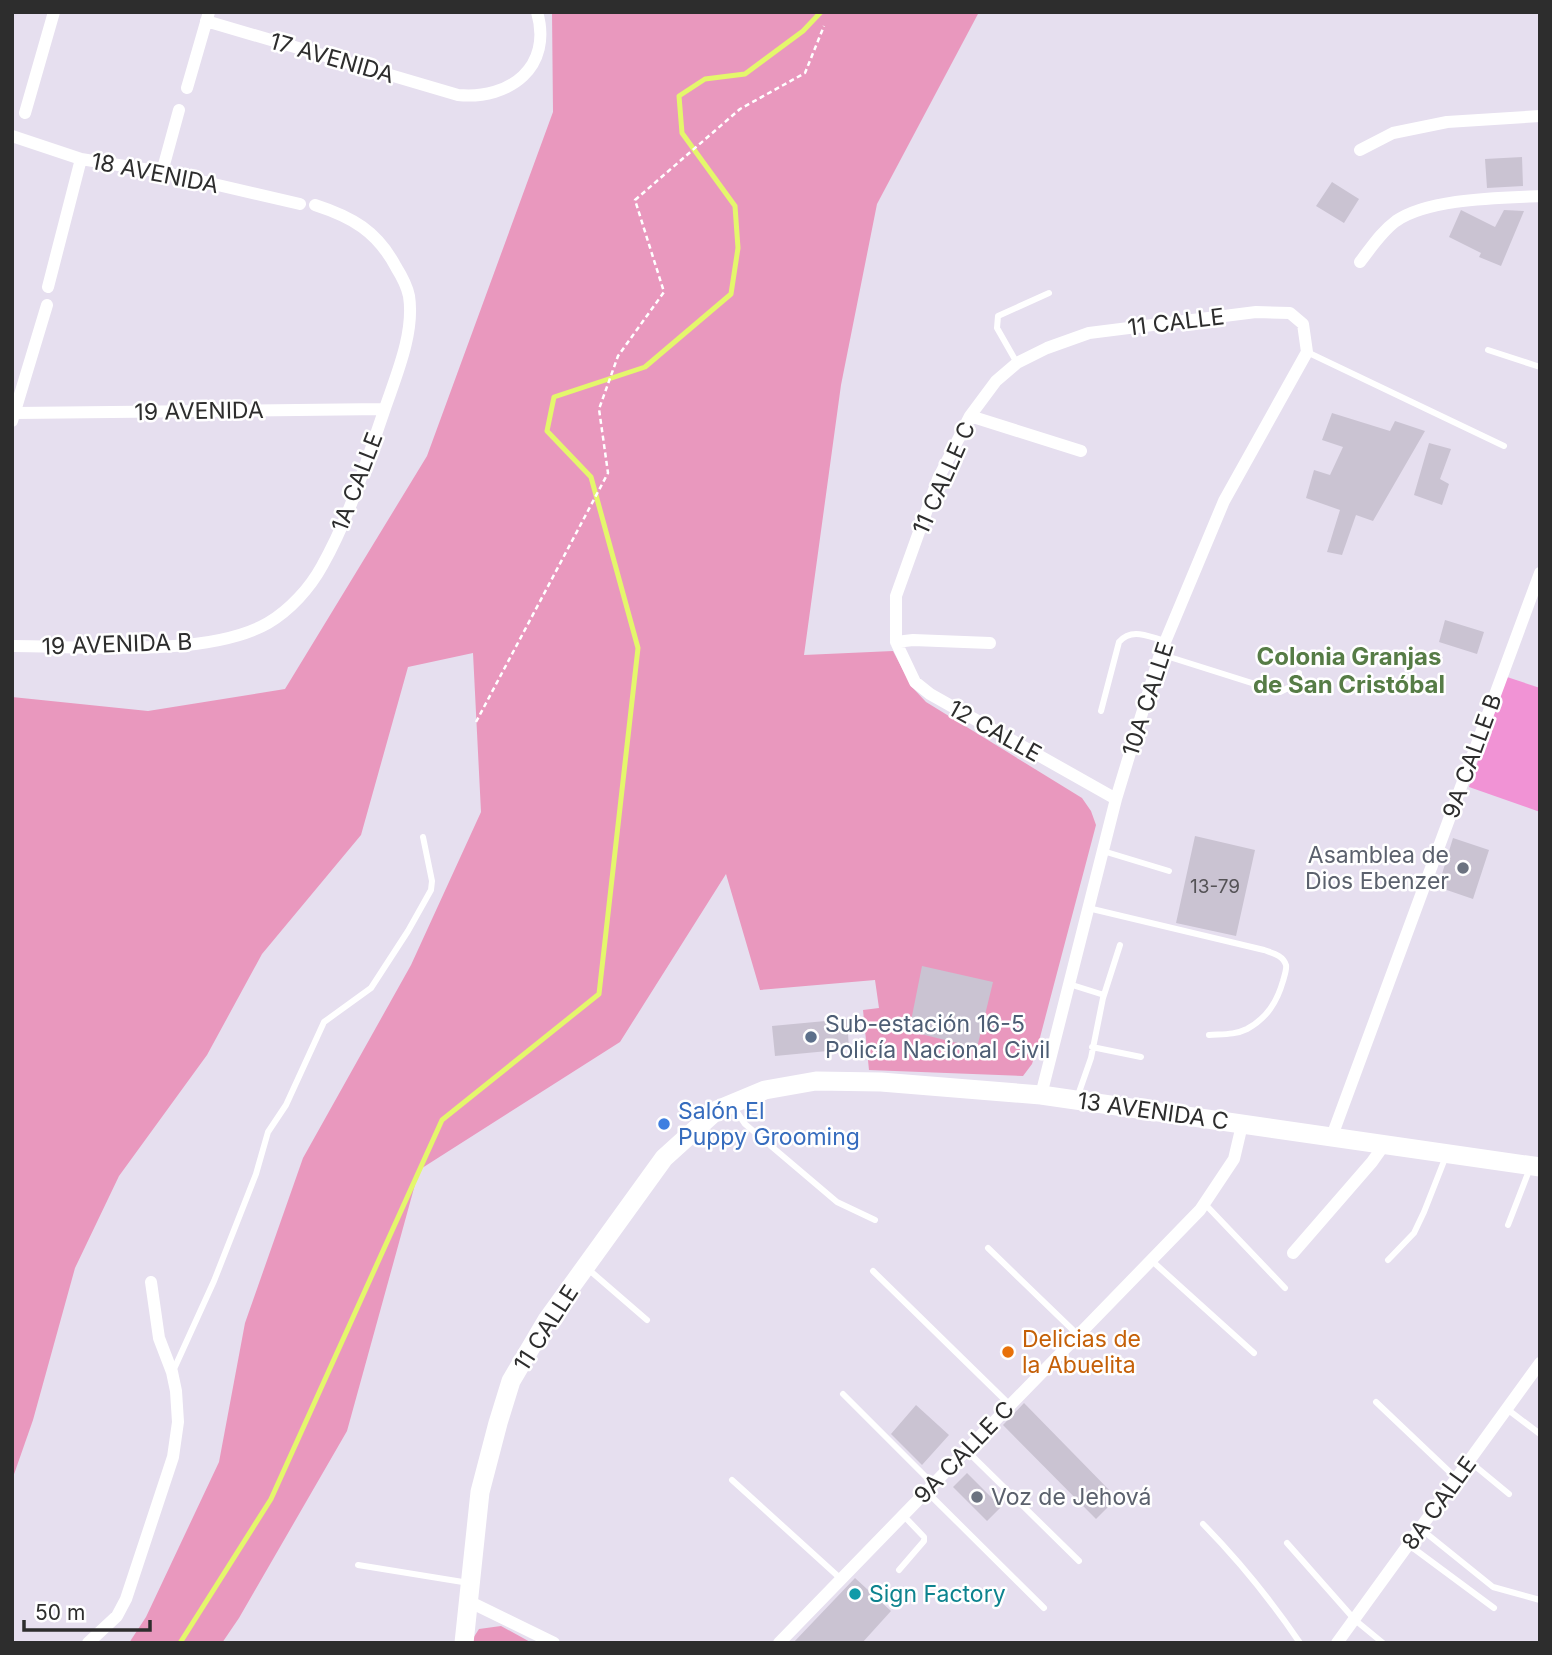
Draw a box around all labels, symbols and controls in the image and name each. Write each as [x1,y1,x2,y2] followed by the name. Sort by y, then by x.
[267,27,398,89] street label: 17 AVENIDA
[89,147,221,199] street label: 18 AVENIDA
[1126,302,1226,342] street label: 11 CALLE
[134,396,264,426] street label: 19 AVENIDA
[907,417,981,539] street label: 11 CALLE C
[325,429,389,535] street label: 1A CALLE
[41,627,193,661] street label: 19 AVENIDA B
[1116,638,1180,760] street label: 10A CALLE
[1253,642,1445,699] district label: Colonia Granjas de San Cristóbal
[1437,690,1507,822] street label: 9A CALLE B
[944,694,1046,768] street label: 12 CALLE
[1305,841,1449,895] place label: Asamblea de Dios Ebenzer
[1455,860,1471,876] marker: Asamblea de Dios Ebenzer
[1190,875,1240,898] house number: 13-79
[825,1010,1050,1064] place label: Sub-estación 16-5 Policía Nacional Civil
[803,1029,819,1045] marker: Sub-estación 16-5 Policía Nacional Civil
[1076,1087,1230,1135] street label: 13 AVENIDA C
[678,1097,860,1151] place label: Salón El Puppy Grooming
[656,1116,672,1132] marker: Salón El Puppy Grooming
[508,1280,584,1376] street label: 11 CALLE
[1022,1325,1141,1379] place label: Delicias de la Abuelita
[1000,1344,1016,1360] marker: Delicias de la Abuelita
[908,1395,1020,1509] street label: 9A CALLE C
[1396,1451,1482,1555] street label: 8A CALLE
[991,1483,1152,1511] place label: Voz de Jehová
[969,1489,985,1505] marker: Voz de Jehová
[869,1580,1006,1608] place label: Sign Factory
[847,1586,863,1602] marker: Sign Factory
[24,1588,150,1632] scale bar
[35,1600,85,1625] text: 50 m

